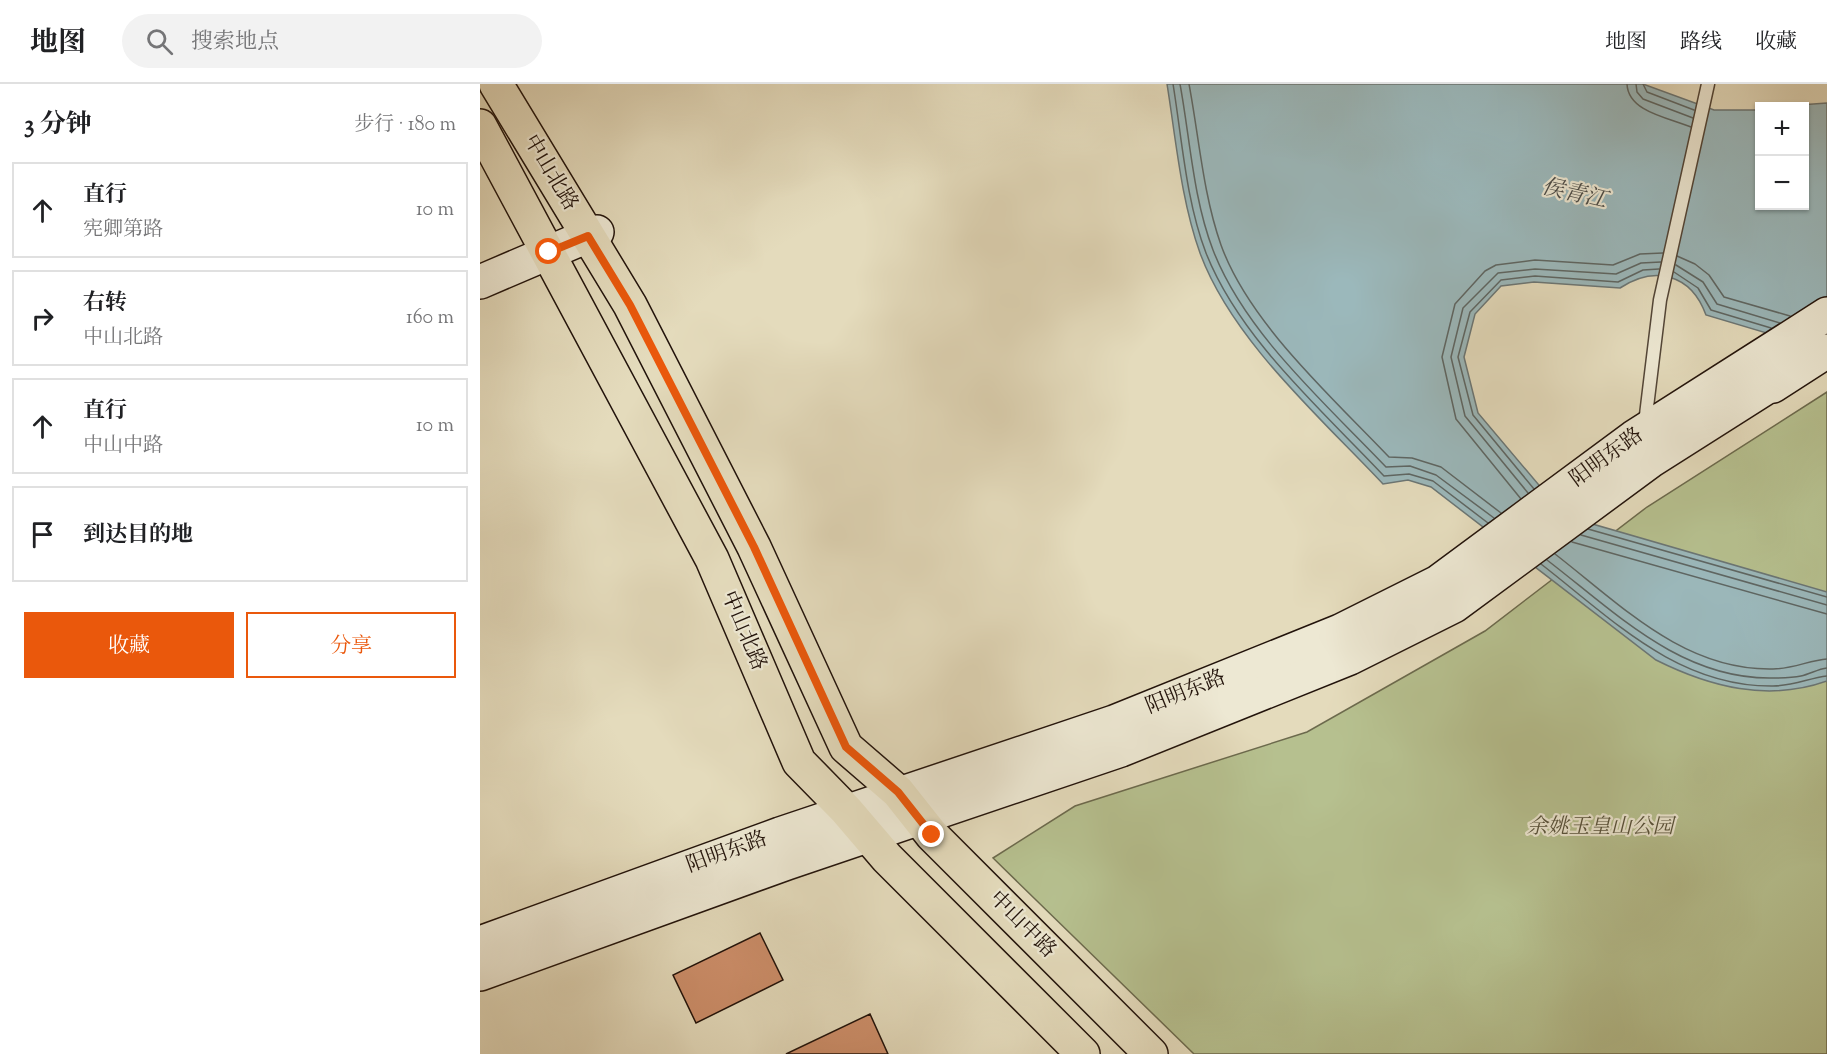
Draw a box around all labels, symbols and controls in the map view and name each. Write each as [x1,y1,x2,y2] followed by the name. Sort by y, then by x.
[122,14,542,68] search box
[30,24,86,64] text: 地图
[143,25,176,58] icon: search
[191,27,279,59] text: 搜索地点
[1605,28,1647,58] text: 地图
[1680,28,1722,58] text: 路线
[1755,28,1797,58] text: 收藏
[1755,102,1809,210] map controls
[1755,102,1809,156] button: +
[24,107,92,144] text: 3 分钟
[354,111,456,140] text: 步行 · 180 m
[516,129,584,217] street label: 中山北路
[1755,156,1809,210] button: −
[1538,172,1613,219] water label: 侯青江
[83,180,127,212] text: 直行
[26,194,59,227] icon: ahead
[416,196,454,225] text: 10 m
[83,216,163,245] text: 宪卿第路
[535,238,561,264] route start
[83,288,127,320] text: 右转
[26,302,59,335] icon: right
[406,304,454,333] text: 160 m
[83,324,163,353] text: 中山北路
[83,396,127,428] text: 直行
[26,410,59,443] icon: ahead
[416,412,454,441] text: 10 m
[1564,421,1650,495] street label: 阳明东路
[83,432,163,461] text: 中山中路
[26,518,59,551] icon: arrive
[83,520,193,552] text: 到达目的地
[713,586,773,676] street label: 中山北路
[24,612,234,678] button: 收藏
[246,612,456,678] button: 分享
[1141,663,1231,723] street label: 阳明东路
[1527,813,1676,843] park label: 余姚玉皇山公园
[918,821,944,847] route end
[682,825,772,881] street label: 阳明东路
[982,885,1062,965] street label: 中山中路

